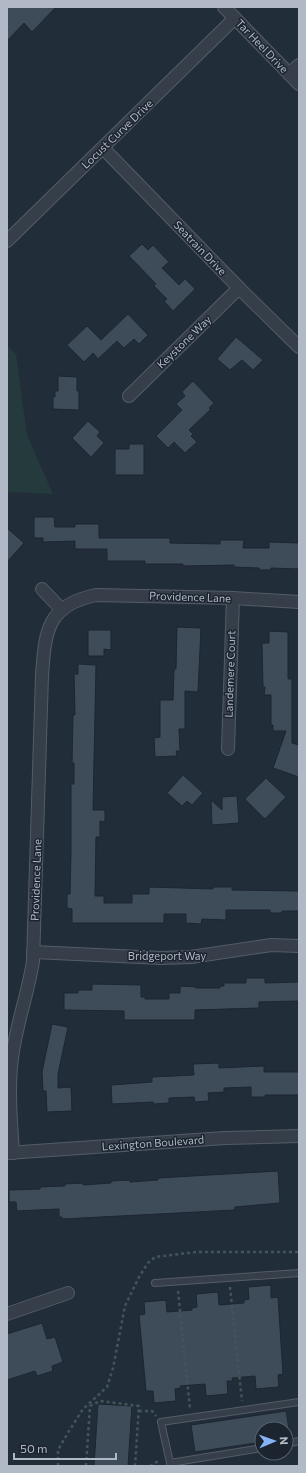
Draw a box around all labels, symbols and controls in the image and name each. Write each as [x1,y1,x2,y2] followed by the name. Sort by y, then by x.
[233,16,291,75] street label: Tar Heel Drive
[78,96,155,171] street label: Locust Curve Drive
[171,218,230,278] street label: Seatrain Drive
[154,312,214,371] street label: Keystone Way
[149,589,231,604] street label: Providence Lane
[221,630,238,718] street label: Landemere Court
[28,839,43,921] street label: Providence Lane
[128,949,206,962] street label: Bridgeport Way
[101,1132,205,1153] street label: Lexington Boulevard
[254,1421,294,1461] north arrow
[14,1435,116,1461] scale bar
[278,1436,291,1445] text: N
[20,1441,48,1455] text: 50 m

